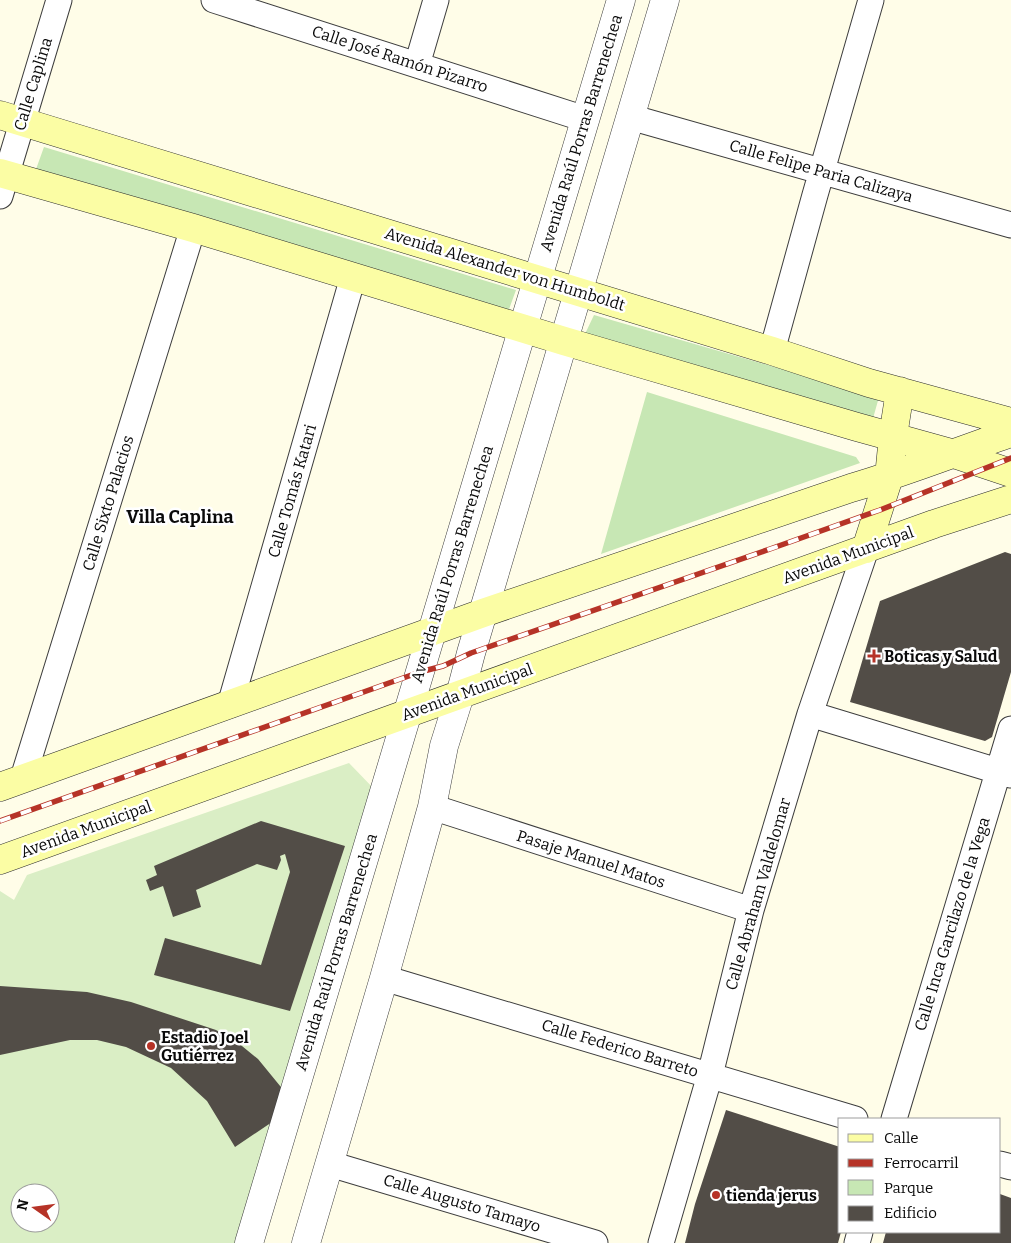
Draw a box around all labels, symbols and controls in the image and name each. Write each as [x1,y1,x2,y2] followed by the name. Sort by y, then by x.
[536,12,626,254] street label: Avenida Raúl Porras Barrenechea
[310,22,490,96] street label: Calle José Ramón Pizarro
[10,35,56,133] street label: Calle Caplina
[727,136,915,206] street label: Calle Felipe Paria Calizaya
[383,223,628,315] street label: Avenida Alexander von Humboldt
[264,422,320,560] street label: Calle Tomás Katari
[78,433,138,573] street label: Calle Sixto Palacios
[407,443,497,685] street label: Avenida Raúl Porras Barrenechea
[126,506,234,528] district label: Villa Caplina
[780,522,917,588] street label: Avenida Municipal
[884,647,998,666] place label: Boticas y Salud
[868,650,880,662] marker: Boticas y Salud
[399,659,536,725] street label: Avenida Municipal
[18,796,155,862] street label: Avenida Municipal
[721,796,795,992] street label: Calle Abraham Valdelomar
[910,815,994,1033] street label: Calle Inca Garcilazo de la Vega
[514,826,668,892] street label: Pasaje Manuel Matos
[291,831,381,1073] street label: Avenida Raúl Porras Barrenechea
[539,1015,701,1081] street label: Calle Federico Barreto
[161,1028,249,1065] place label: Estadio Joel Gutiérrez
[145,1040,157,1052] marker: Estadio Joel Gutiérrez
[838,1118,1001,1233] legend
[884,1129,918,1147] text: Calle
[884,1154,959,1172] text: Ferrocarril
[381,1170,543,1236] street label: Calle Augusto Tamayo
[884,1179,933,1197] text: Parque
[10,1183,60,1233] north arrow
[726,1186,817,1205] place label: tienda jerus
[710,1189,722,1201] marker: tienda jerus
[13,1197,32,1212] text: N
[884,1204,937,1222] text: Edificio

